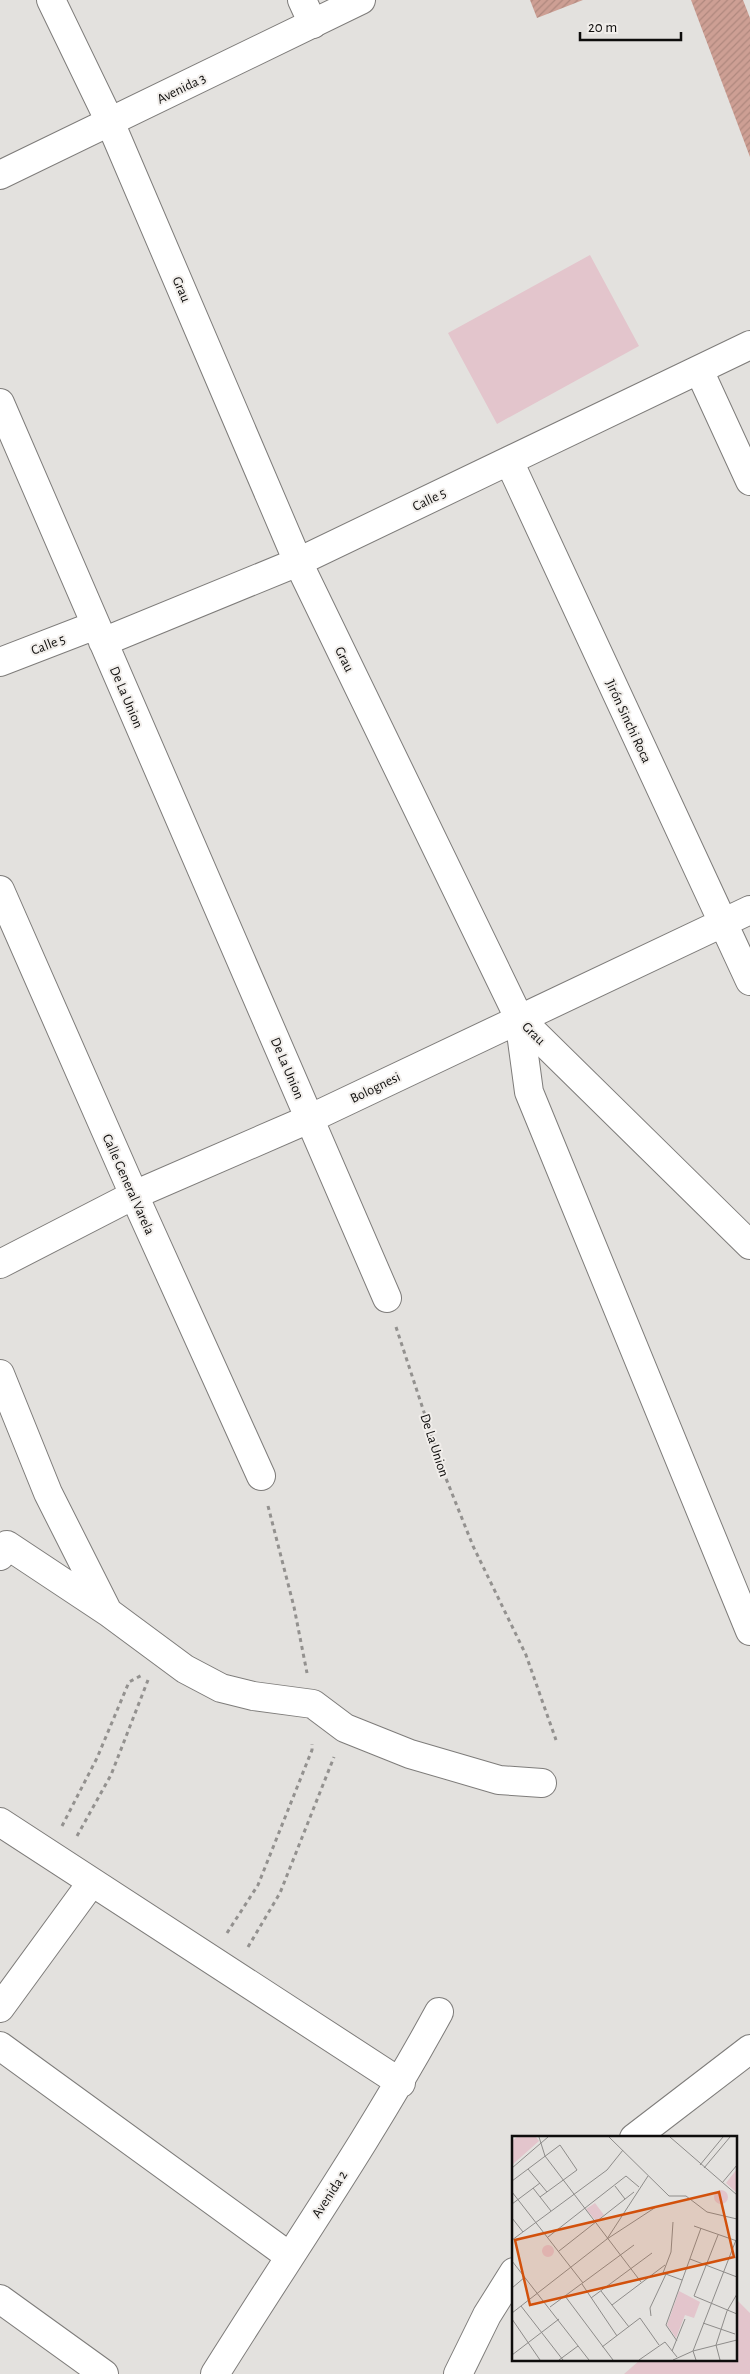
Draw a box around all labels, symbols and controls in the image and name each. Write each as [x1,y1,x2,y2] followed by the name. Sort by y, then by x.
[580,10,681,42] scale bar
[588,20,617,35] text: 20 m
[155,71,208,107] street label: Avenida 3
[170,275,193,304] street label: Grau
[411,486,448,514] street label: Calle 5
[29,632,67,658] street label: Calle 5
[332,645,356,674] street label: Grau
[107,665,145,730] street label: De La Union
[603,678,654,766] street label: Jirón Sinchi Roca
[519,1020,548,1048] street label: Grau
[268,1036,306,1101] street label: De La Union
[348,1070,403,1106] street label: Bolognesi
[100,1132,157,1237] street label: Calle General Varela
[417,1412,451,1479] street label: De La Union
[512,2136,738,2362] inset map
[310,2168,350,2221] street label: Avenida 2

